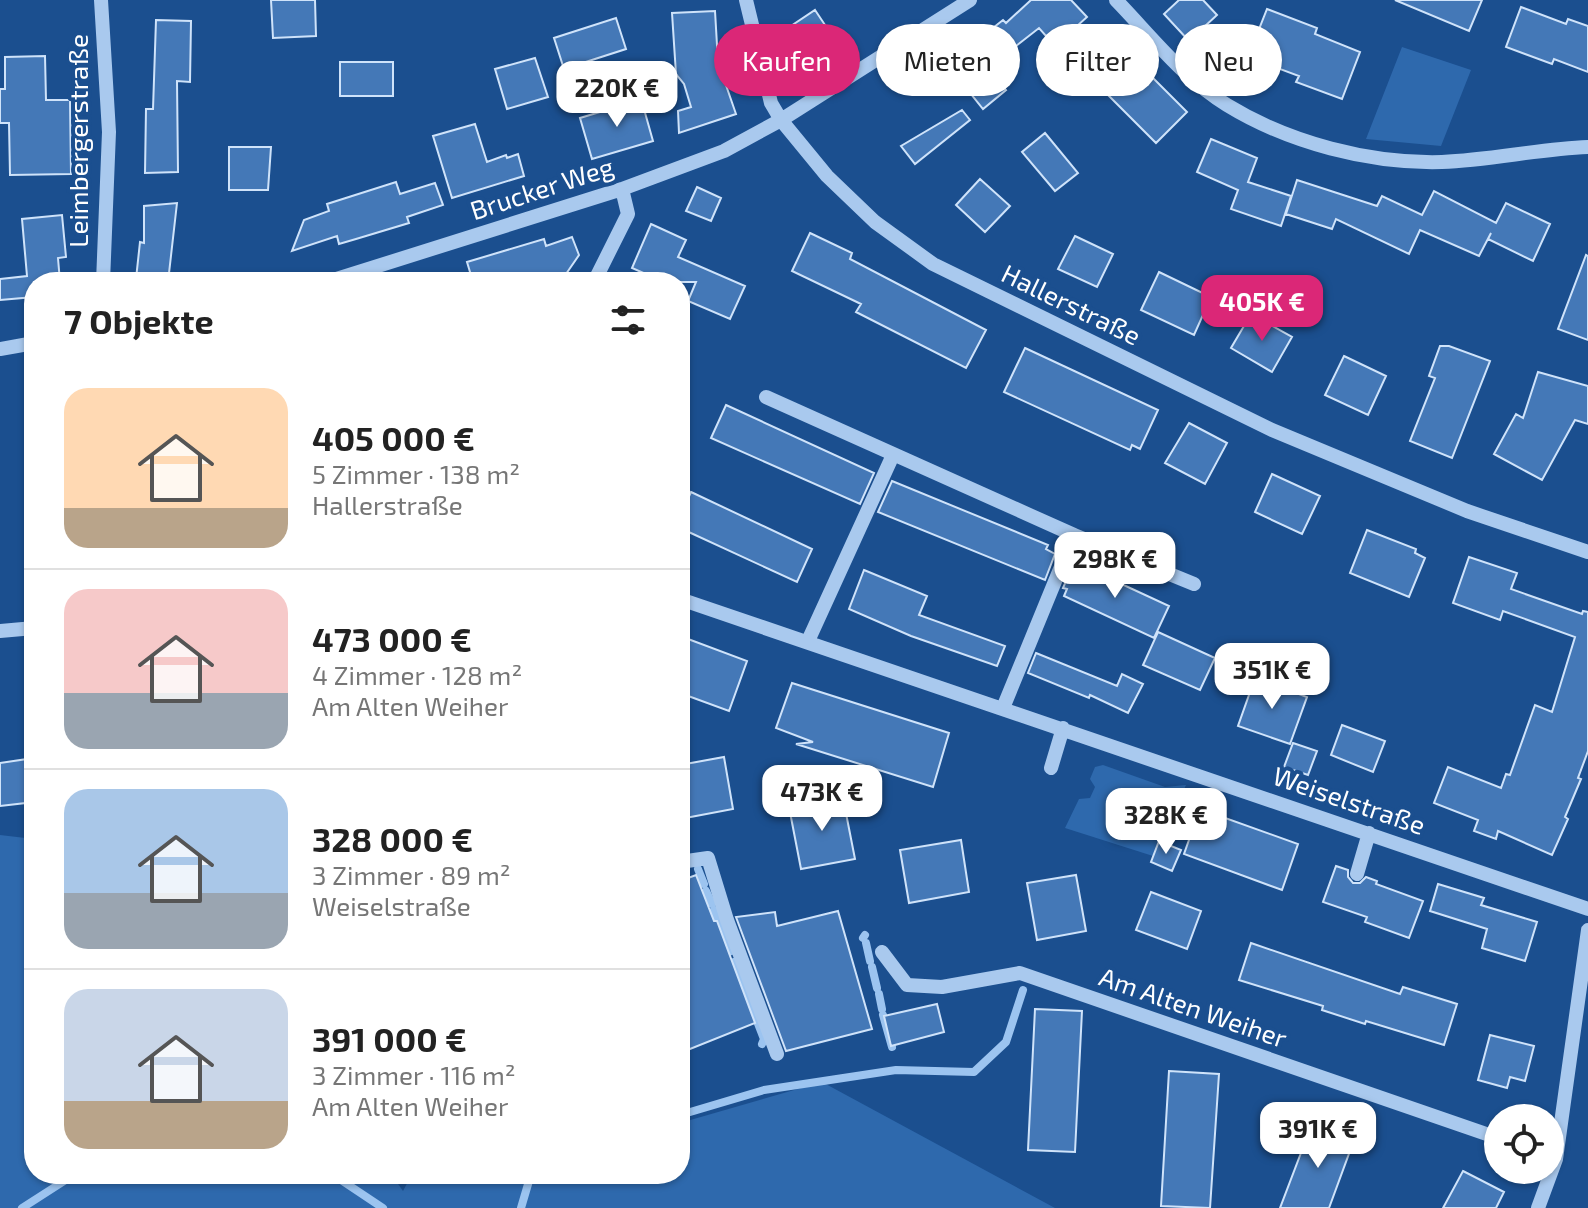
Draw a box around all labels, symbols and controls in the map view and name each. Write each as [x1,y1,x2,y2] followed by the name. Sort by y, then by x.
[714,24,860,96] chip: Kaufen
[876,24,1020,96] chip: Mieten
[1036,24,1159,96] chip: Filter
[1175,24,1282,96] chip: Neu
[62,34,93,248] street label: Leimbergerstraße
[552,61,682,129] pin: 220K €
[574,71,660,102] text: 220K €
[466,150,617,225] street label: Brucker Weg
[997,257,1146,351] street label: Hallerstraße
[1197,275,1327,343] pin: 405K €
[1219,285,1305,316] text: 405K €
[606,298,650,342] icon: filters
[64,300,214,341] text: 7 Objekte
[312,417,475,458] text: 405 000 €
[128,420,224,516] icon: home
[312,458,520,489] text: 5 Zimmer · 138 m²
[312,489,463,520] text: Hallerstraße
[1050,532,1180,600] pin: 298K €
[1072,542,1158,573] text: 298K €
[312,618,472,659] text: 473 000 €
[128,621,224,717] icon: home
[1207,643,1337,711] pin: 351K €
[1233,653,1311,684] text: 351K €
[312,659,522,690] text: 4 Zimmer · 128 m²
[312,690,508,721] text: Am Alten Weiher
[1269,759,1430,840] street label: Weiselstraße
[757,765,887,833] pin: 473K €
[780,775,864,806] text: 473K €
[1101,788,1231,856] pin: 328K €
[1124,798,1208,829] text: 328K €
[312,818,473,859] text: 328 000 €
[128,821,224,917] icon: home
[312,859,511,890] text: 3 Zimmer · 89 m²
[312,890,471,921] text: Weiselstraße
[1096,960,1291,1053] street label: Am Alten Weiher
[312,1018,467,1059] text: 391 000 €
[128,1021,224,1117] icon: home
[312,1059,515,1090] text: 3 Zimmer · 116 m²
[312,1090,508,1121] text: Am Alten Weiher
[1253,1102,1383,1170] pin: 391K €
[1484,1104,1564,1184] map controls
[1484,1104,1564,1184] button: locate
[1278,1112,1358,1143] text: 391K €

